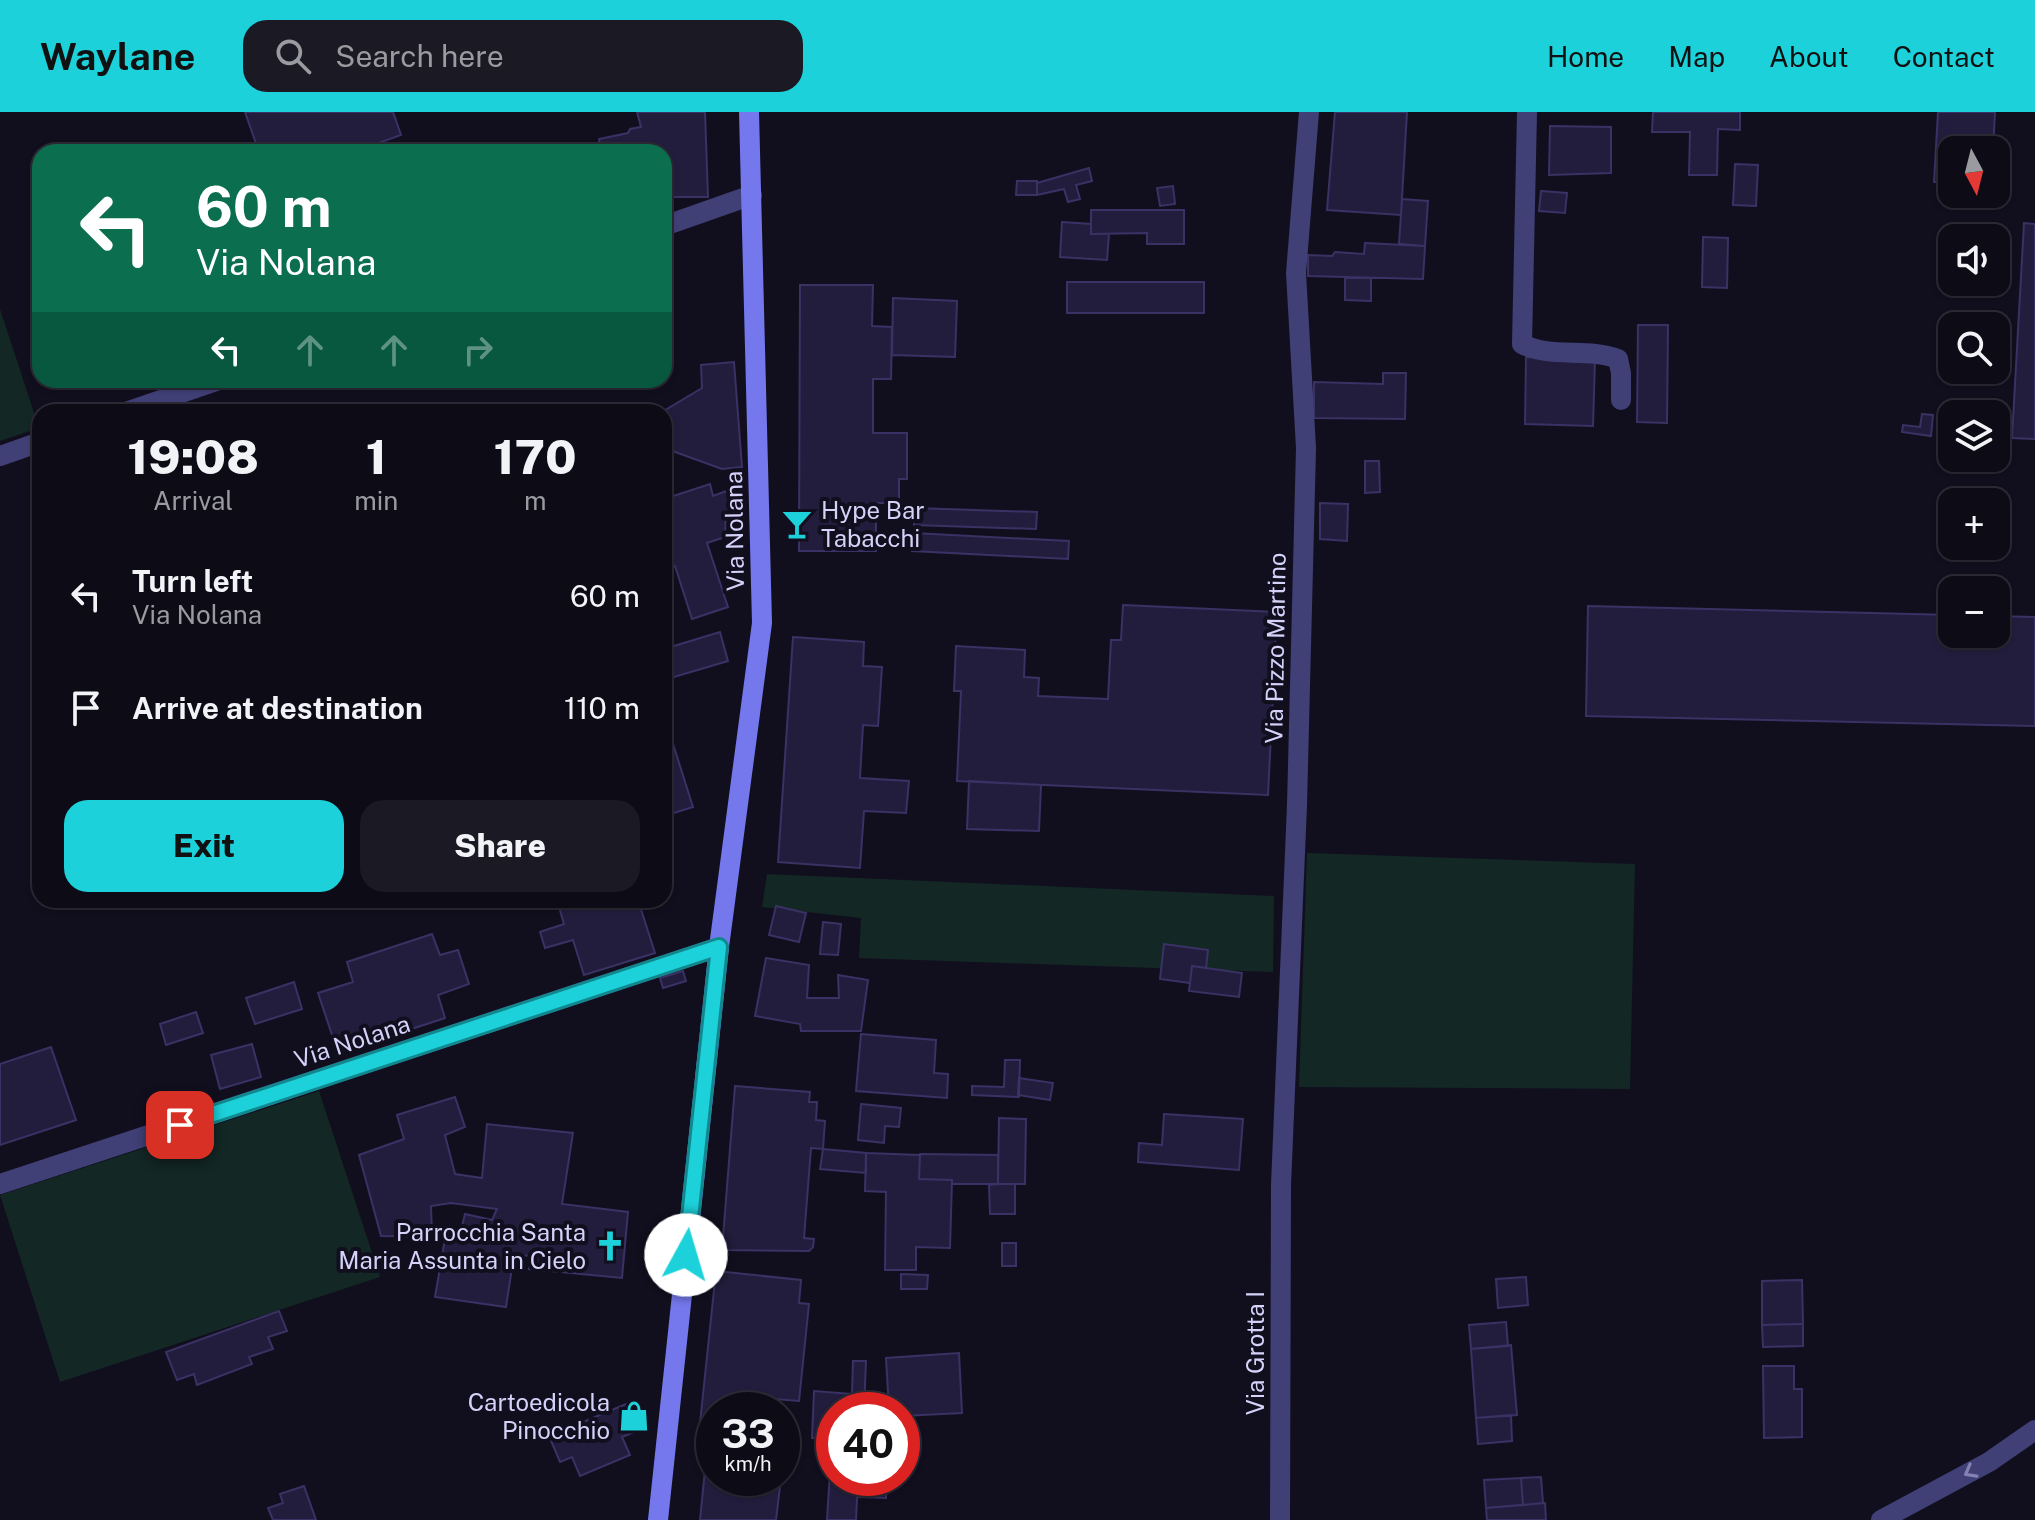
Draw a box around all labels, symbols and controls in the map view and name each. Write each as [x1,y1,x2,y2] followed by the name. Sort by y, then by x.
[243,20,803,92] search box
[40,34,195,79] text: Waylane
[271,34,315,78] icon: search
[335,38,504,74] text: Search here
[1547,40,1624,73] text: Home
[1668,40,1725,73] text: Map
[1769,40,1849,73] text: About
[1893,40,1995,73] text: Contact
[1938,136,2010,208] north arrow
[1938,136,2010,648] map controls
[196,174,332,240] text: 60 m
[64,176,168,280] icon: left
[1938,224,2010,296] button: sound
[196,241,376,283] text: Via Nolana
[1938,312,2010,384] button: search
[204,328,248,372] icon: left
[288,328,332,372] icon: ahead
[372,328,416,372] icon: ahead
[456,328,500,372] icon: right
[1938,400,2010,472] button: layers
[127,428,259,485] text: 19:08
[366,428,387,485] text: 1
[494,428,577,485] text: 170
[719,471,749,591] street label: Via Nolana
[153,485,233,516] text: Arrival
[354,485,398,516] text: min
[524,485,546,516] text: m
[1938,488,2010,560] button: +
[821,496,925,552] place label: Hype Bar Tabacchi
[780,507,814,541] bar icon: Hype Bar Tabacchi
[1259,552,1291,744] street label: Via Pizzo Martino
[132,563,253,599] text: Turn left
[64,574,108,618] icon: left
[1938,576,2010,648] button: −
[570,578,640,614] text: 60 m
[132,599,262,630] text: Via Nolana
[64,686,108,730] icon: arrive
[132,690,423,726] text: Arrive at destination
[564,690,640,726] text: 110 m
[64,800,344,892] button: Exit
[360,800,640,892] button: Share
[291,1009,413,1073] street label: Via Nolana
[146,1091,214,1159] pin
[158,1103,202,1147] icon: arrive
[644,1213,728,1297] position arrow
[338,1218,586,1274] place label: Parrocchia Santa Maria Assunta in Cielo
[593,1229,627,1263] church icon: Parrocchia Santa Maria Assunta in Cielo
[1241,1291,1269,1415] street label: Via Grotta I
[468,1388,610,1444] place label: Cartoedicola Pinocchio
[816,1392,920,1496] speed limit sign: 40
[617,1399,651,1433] shop icon: Cartoedicola Pinocchio
[721,1410,775,1457] text: 33
[724,1452,772,1476] text: km/h
[1964,1463,1978,1478] one-way arrow

